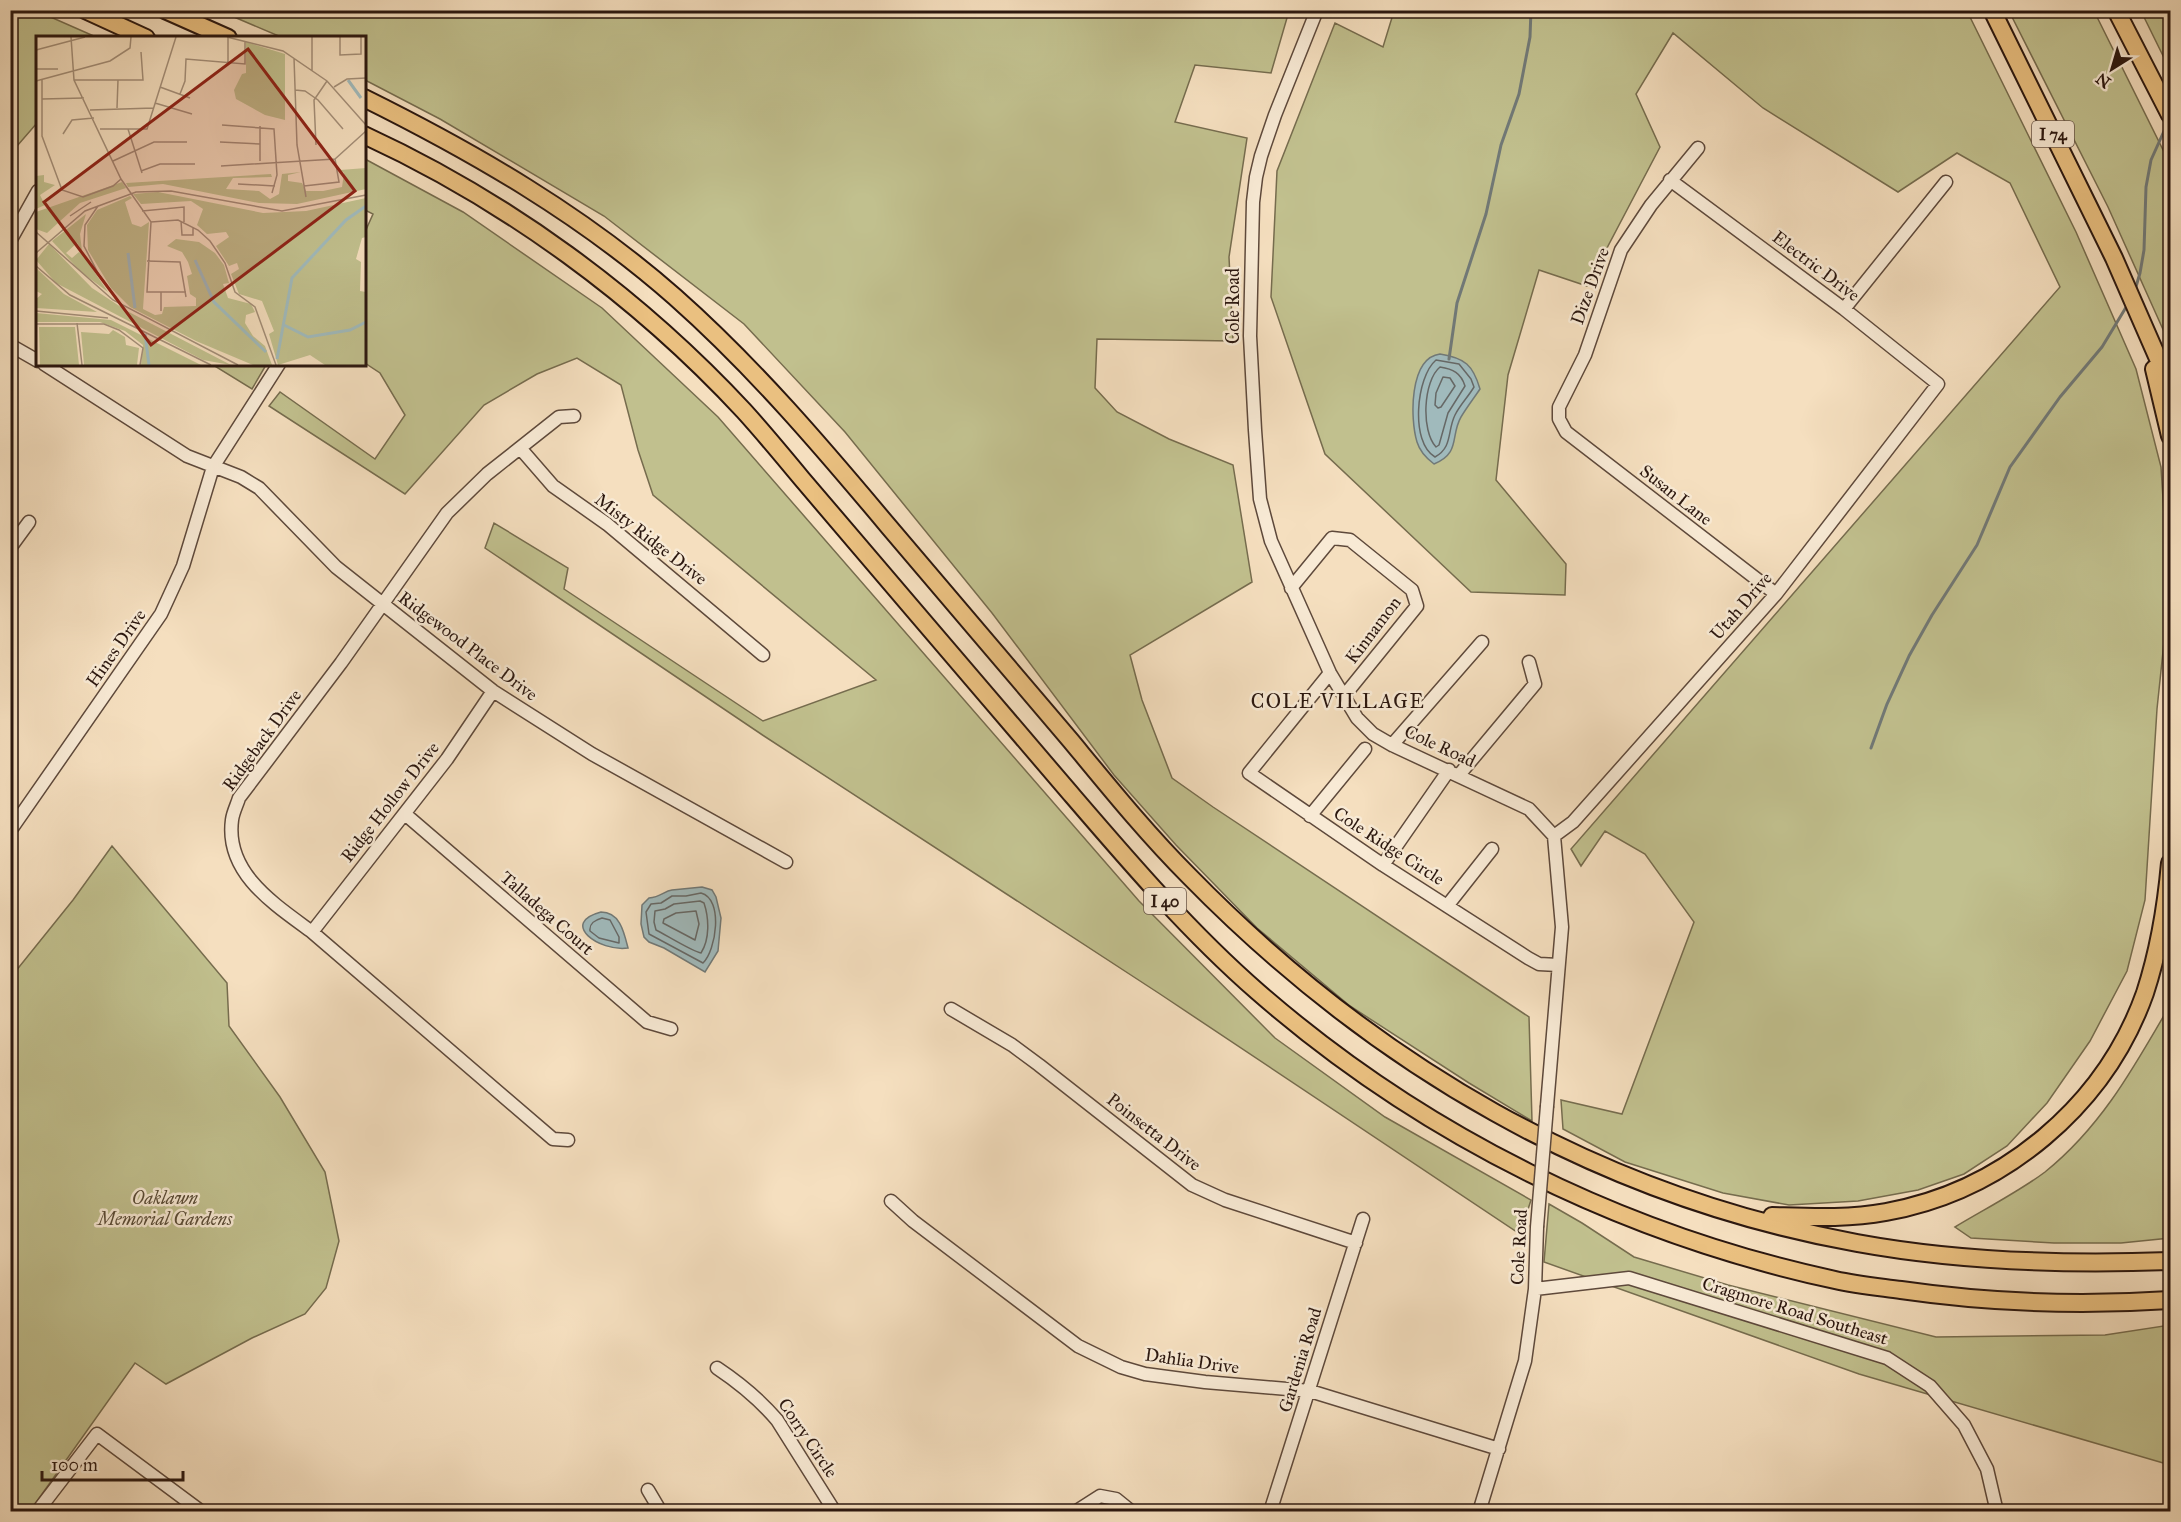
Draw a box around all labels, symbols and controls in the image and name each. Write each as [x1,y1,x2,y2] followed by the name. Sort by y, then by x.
[36,36,366,366] inset map
[2082,39,2142,99] north arrow
[2092,69,2114,92] text: N
[2032,121,2074,147] road number: I 74
[1768,226,1864,306] street label: Electric Drive
[1566,244,1614,328] street label: Dize Drive
[1222,268,1244,344] street label: Cole Road
[1635,460,1717,530] street label: Susan Lane
[590,488,712,591] street label: Misty Ridge Drive
[1705,567,1777,645] street label: Utah Drive
[393,586,542,706] street label: Ridgewood Place Drive
[1340,592,1406,668] street label: Kinnamon
[81,605,151,691] street label: Hines Drive
[218,685,307,796] street label: Ridgeback Drive
[1251,689,1425,713] district label: COLE VILLAGE
[1401,720,1479,772] street label: Cole Road
[336,737,445,867] street label: Ridge Hollow Drive
[1329,802,1449,891] street label: Cole Ridge Circle
[495,866,599,961] street label: Talladega Court
[1144,888,1186,914] road number: I 40
[1102,1088,1206,1176] street label: Poinsetta Drive
[96,1187,233,1230] park label: Oaklawn Memorial Gardens
[1506,1209,1532,1285] street label: Cole Road
[1699,1272,1891,1351] street label: Cragmore Road Southeast
[1274,1305,1326,1415] street label: Gardenia Road
[1144,1344,1240,1378] street label: Dahlia Drive
[773,1394,843,1482] street label: Corry Circle
[42,1444,183,1482] scale bar
[51,1454,98,1476] text: 100 m

